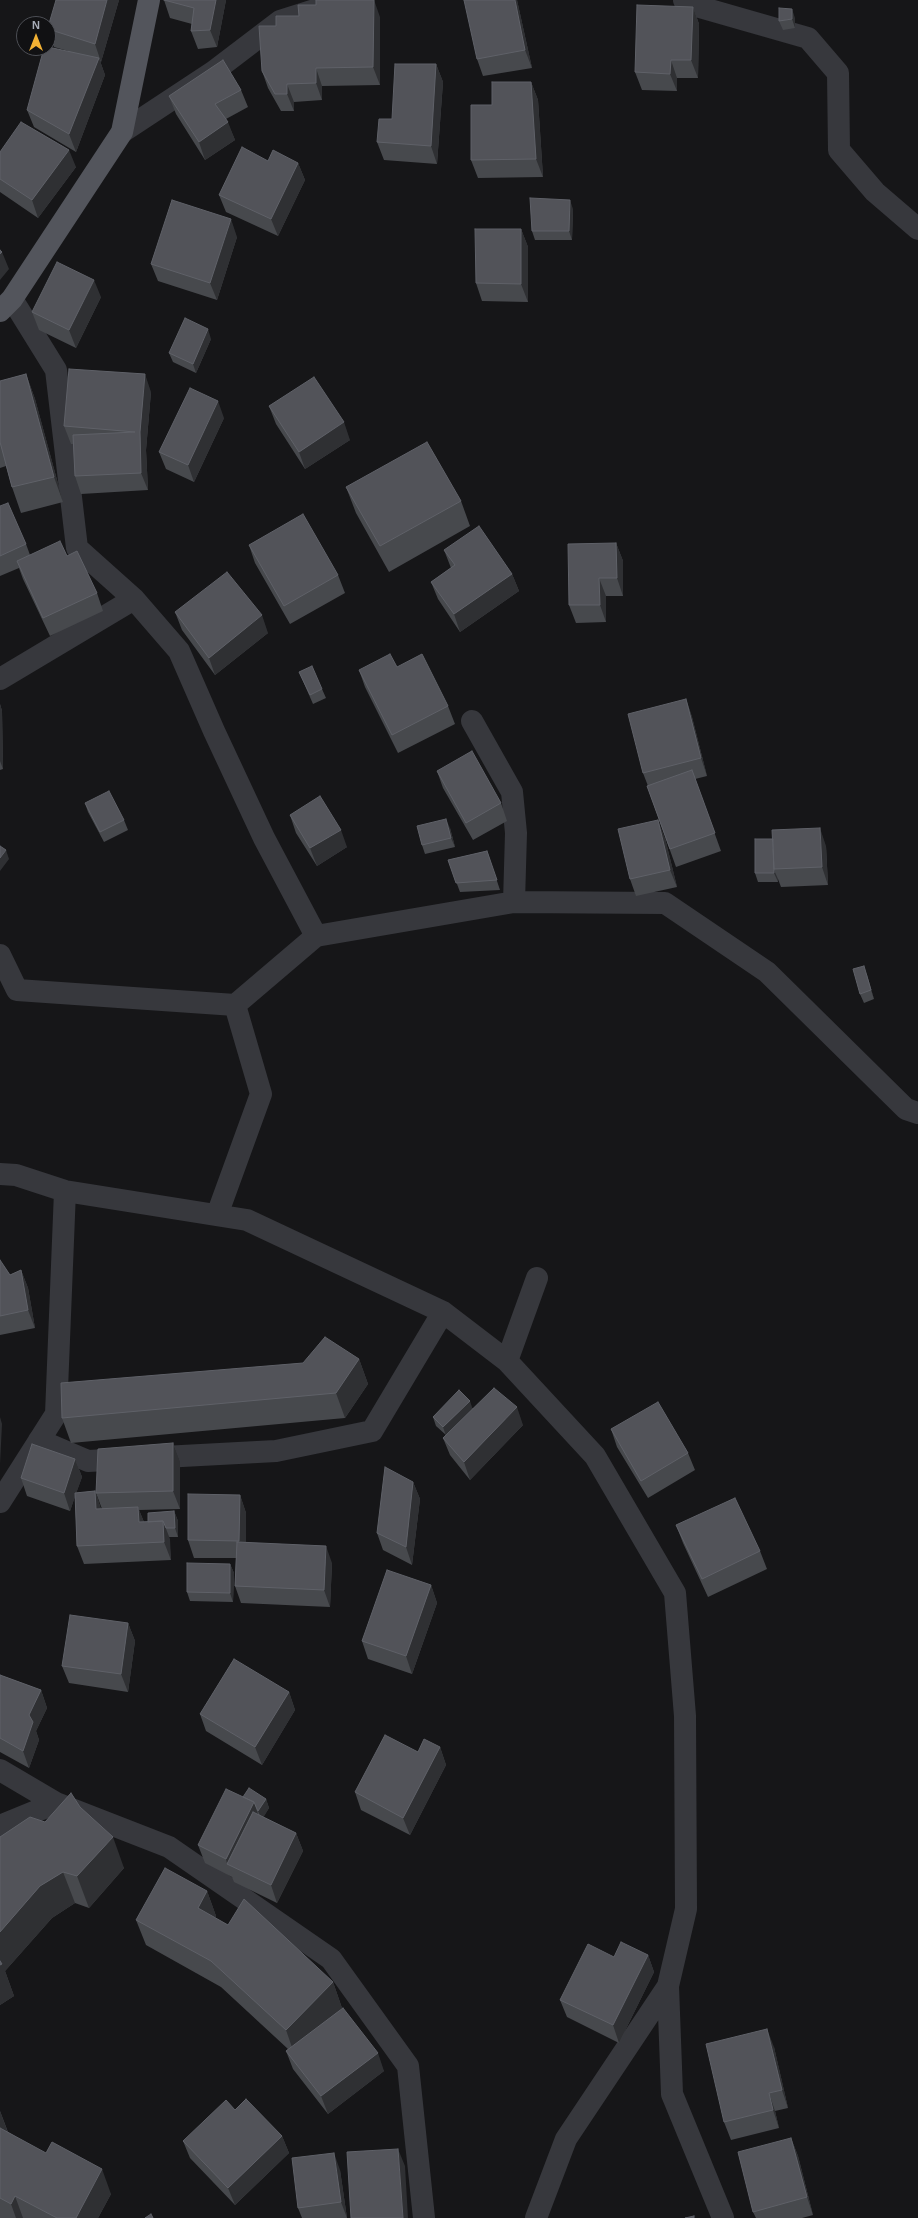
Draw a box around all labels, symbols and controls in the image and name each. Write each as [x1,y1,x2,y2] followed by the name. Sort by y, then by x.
[16,16,56,56] north arrow
[32,19,40,31] text: N

